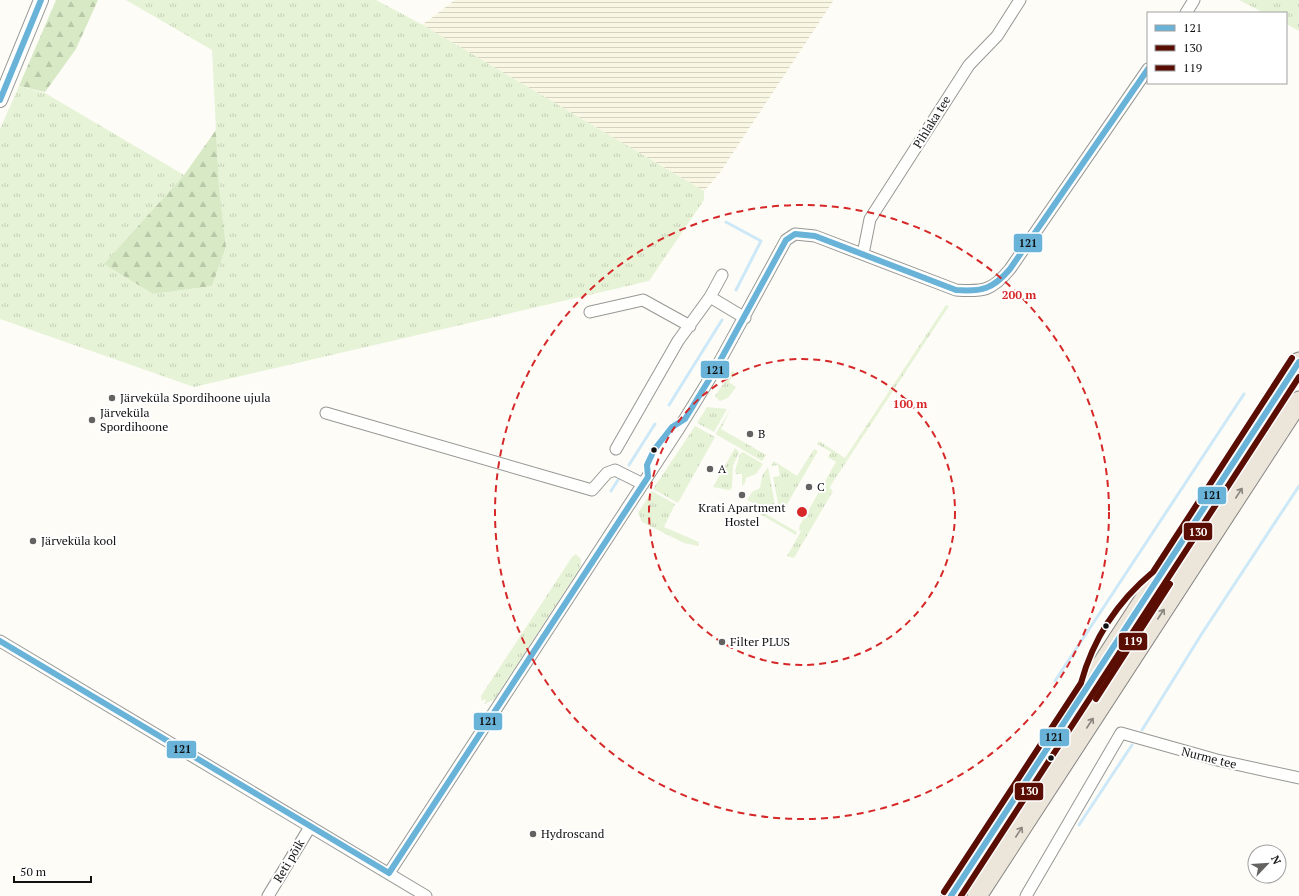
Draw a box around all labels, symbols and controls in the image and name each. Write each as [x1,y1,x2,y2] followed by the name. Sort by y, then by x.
[1147,12,1287,84] legend
[1183,20,1202,35] text: 121
[1183,40,1202,55] text: 130
[1183,60,1202,75] text: 119
[910,93,954,151] street label: Pihlaka tee
[1013,233,1043,253] line badge: 121
[1019,236,1037,250] text: 121
[1002,287,1036,302] text: 200 m
[700,360,730,379] line badge: 121
[706,363,724,377] text: 121
[120,390,271,405] place label: Järveküla Spordihoone ujula
[107,393,117,403] marker: Järveküla Spordihoone ujula
[893,396,927,411] text: 100 m
[100,405,168,434] place label: Järveküla Spordihoone
[87,415,97,425] marker: Järveküla Spordihoone
[758,426,765,441] place label: B
[745,429,755,439] marker: B
[649,445,659,455] unlabelled marker
[718,461,727,476] place label: A
[705,464,715,474] marker: A
[817,479,825,494] place label: C
[804,482,814,492] marker: C
[1197,486,1227,505] line badge: 121
[1203,488,1221,502] text: 121
[1235,488,1243,499] one-way arrow
[737,490,747,500] marker: Krati Apartment Hostel
[698,500,786,529] place label: Krati Apartment Hostel
[795,505,809,519] centre of rings
[1183,522,1213,541] line badge: 130
[1189,525,1207,539] text: 130
[41,533,117,548] place label: Järveküla kool
[28,536,38,546] marker: Järveküla kool
[1157,608,1165,620] one-way arrow
[1101,621,1111,631] unlabelled marker
[1118,632,1148,651] line badge: 119
[730,634,790,649] place label: Filter PLUS
[1124,634,1142,648] text: 119
[717,637,727,647] marker: Filter PLUS
[473,712,503,731] line badge: 121
[479,714,497,728] text: 121
[1086,718,1094,729] one-way arrow
[1039,728,1070,747] line badge: 121
[1045,730,1063,744] text: 121
[166,740,197,759] line badge: 121
[173,742,191,756] text: 121
[1180,743,1238,772] street label: Nurme tee
[1046,753,1056,763] unlabelled marker
[1014,782,1044,801] line badge: 130
[1020,784,1038,798] text: 130
[541,826,605,841] place label: Hydroscand
[1015,827,1023,838] one-way arrow
[528,829,538,839] marker: Hydroscand
[270,836,308,885] street label: Reti põik
[1247,844,1287,884] north arrow
[1268,853,1284,867] text: N
[14,858,91,884] scale bar
[20,864,47,879] text: 50 m

